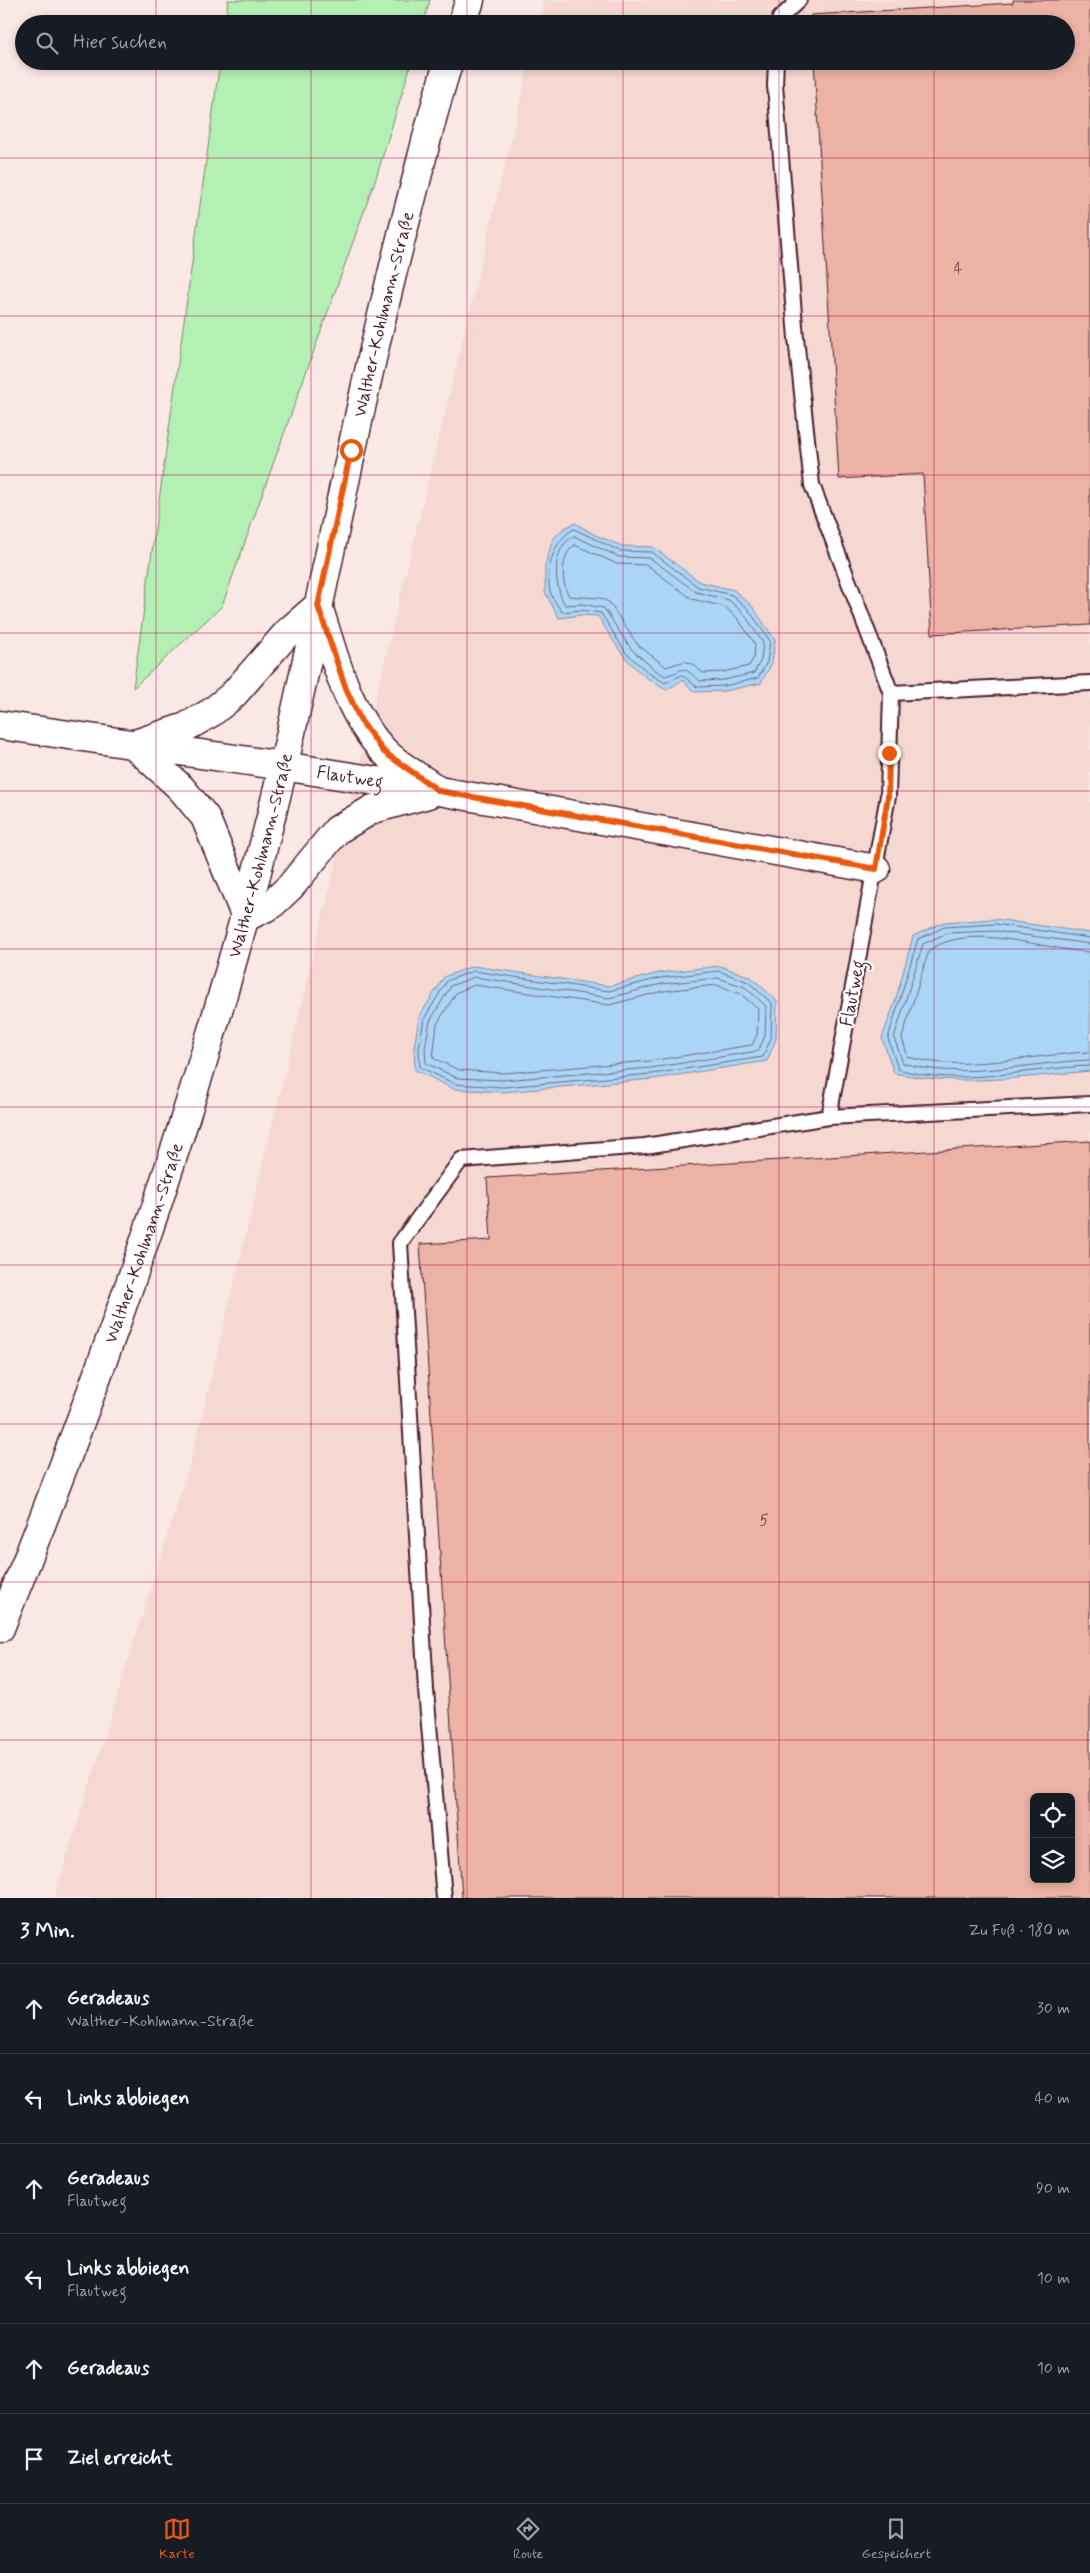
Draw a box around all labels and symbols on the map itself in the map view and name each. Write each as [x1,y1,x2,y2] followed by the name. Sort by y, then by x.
[348,209,421,419] street label: Walther-Kohlmann-Straße
[954,259,963,279] house number: 4
[340,439,363,462] route start
[878,742,901,765] route end
[223,751,299,961] street label: Walther-Kohlmann-Straße
[315,761,385,797] street label: Flautweg
[835,958,873,1029] street label: Flautweg
[99,1140,190,1347] street label: Walther-Kohlmann-Straße
[759,1511,769,1531] house number: 5

